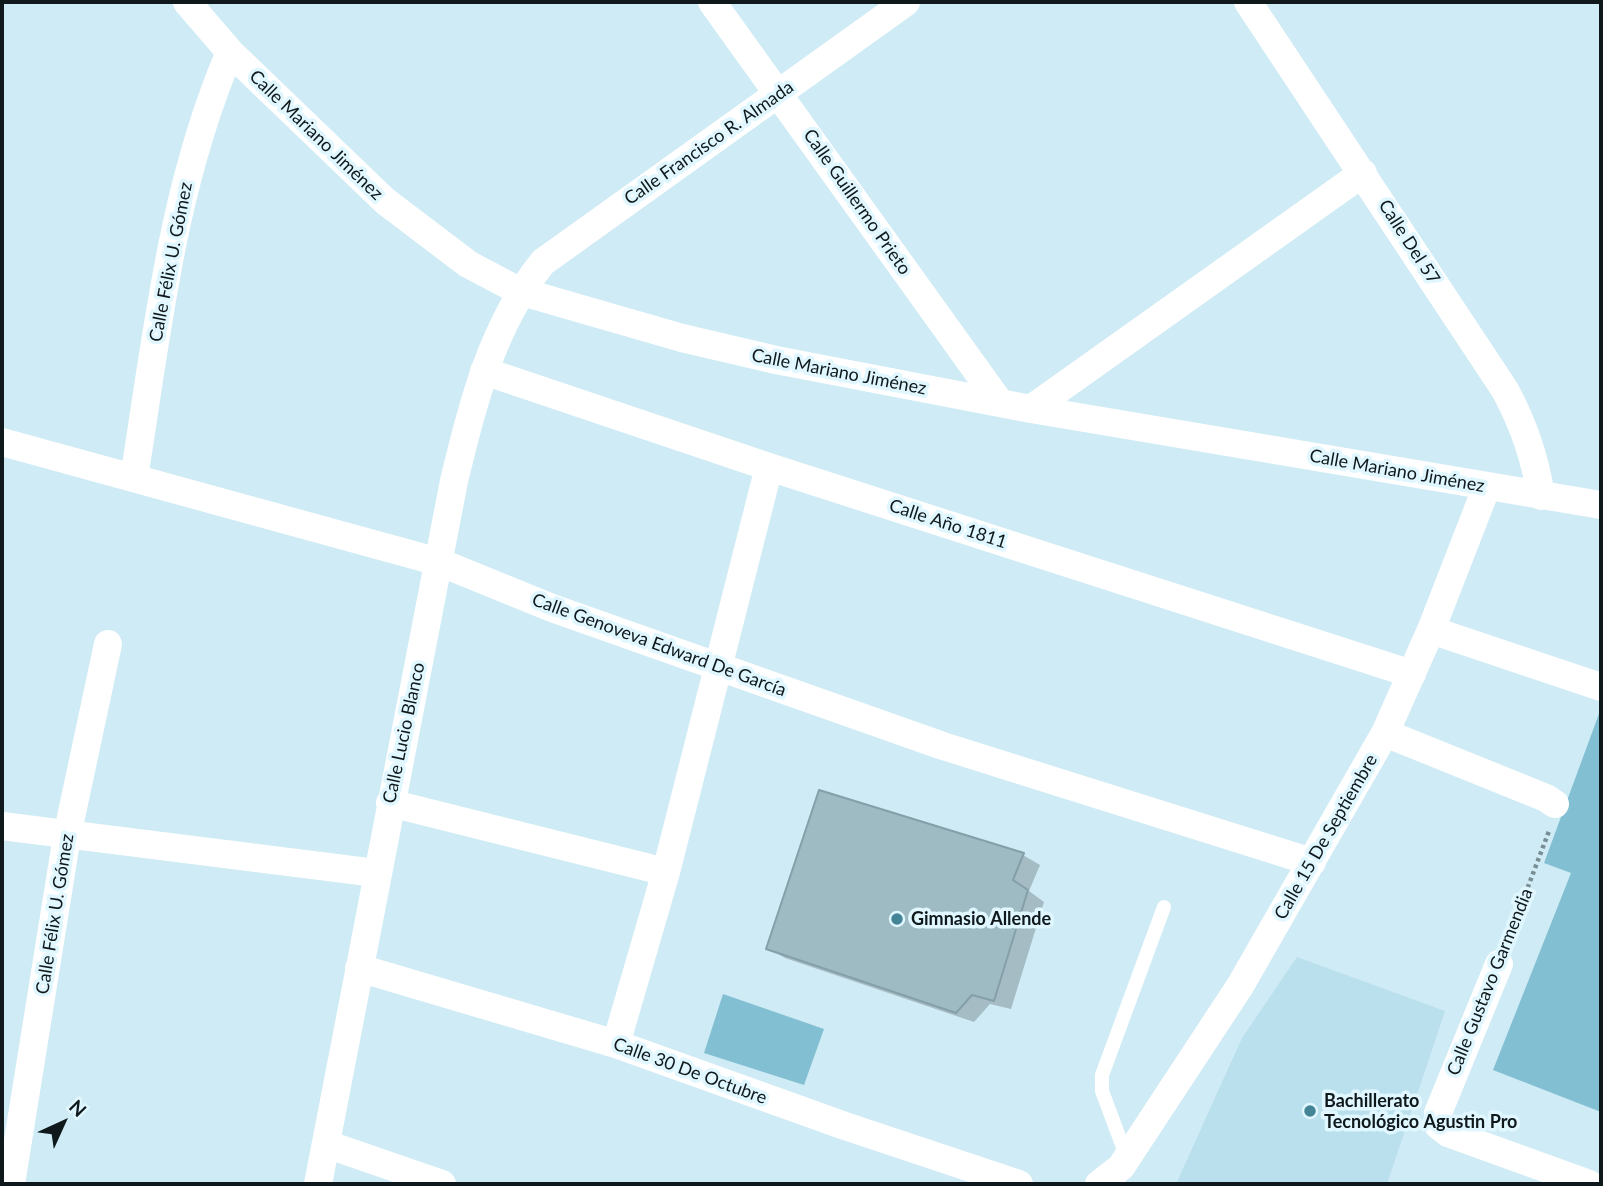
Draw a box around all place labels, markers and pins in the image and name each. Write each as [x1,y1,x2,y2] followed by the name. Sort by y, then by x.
[911,908,1051,930] place label: Gimnasio Allende
[889,911,905,927] marker: Gimnasio Allende
[1324,1090,1517,1132] place label: Bachillerato Tecnológico Agustin Pro
[1302,1103,1318,1119] marker: Bachillerato Tecnológico Agustin Pro

